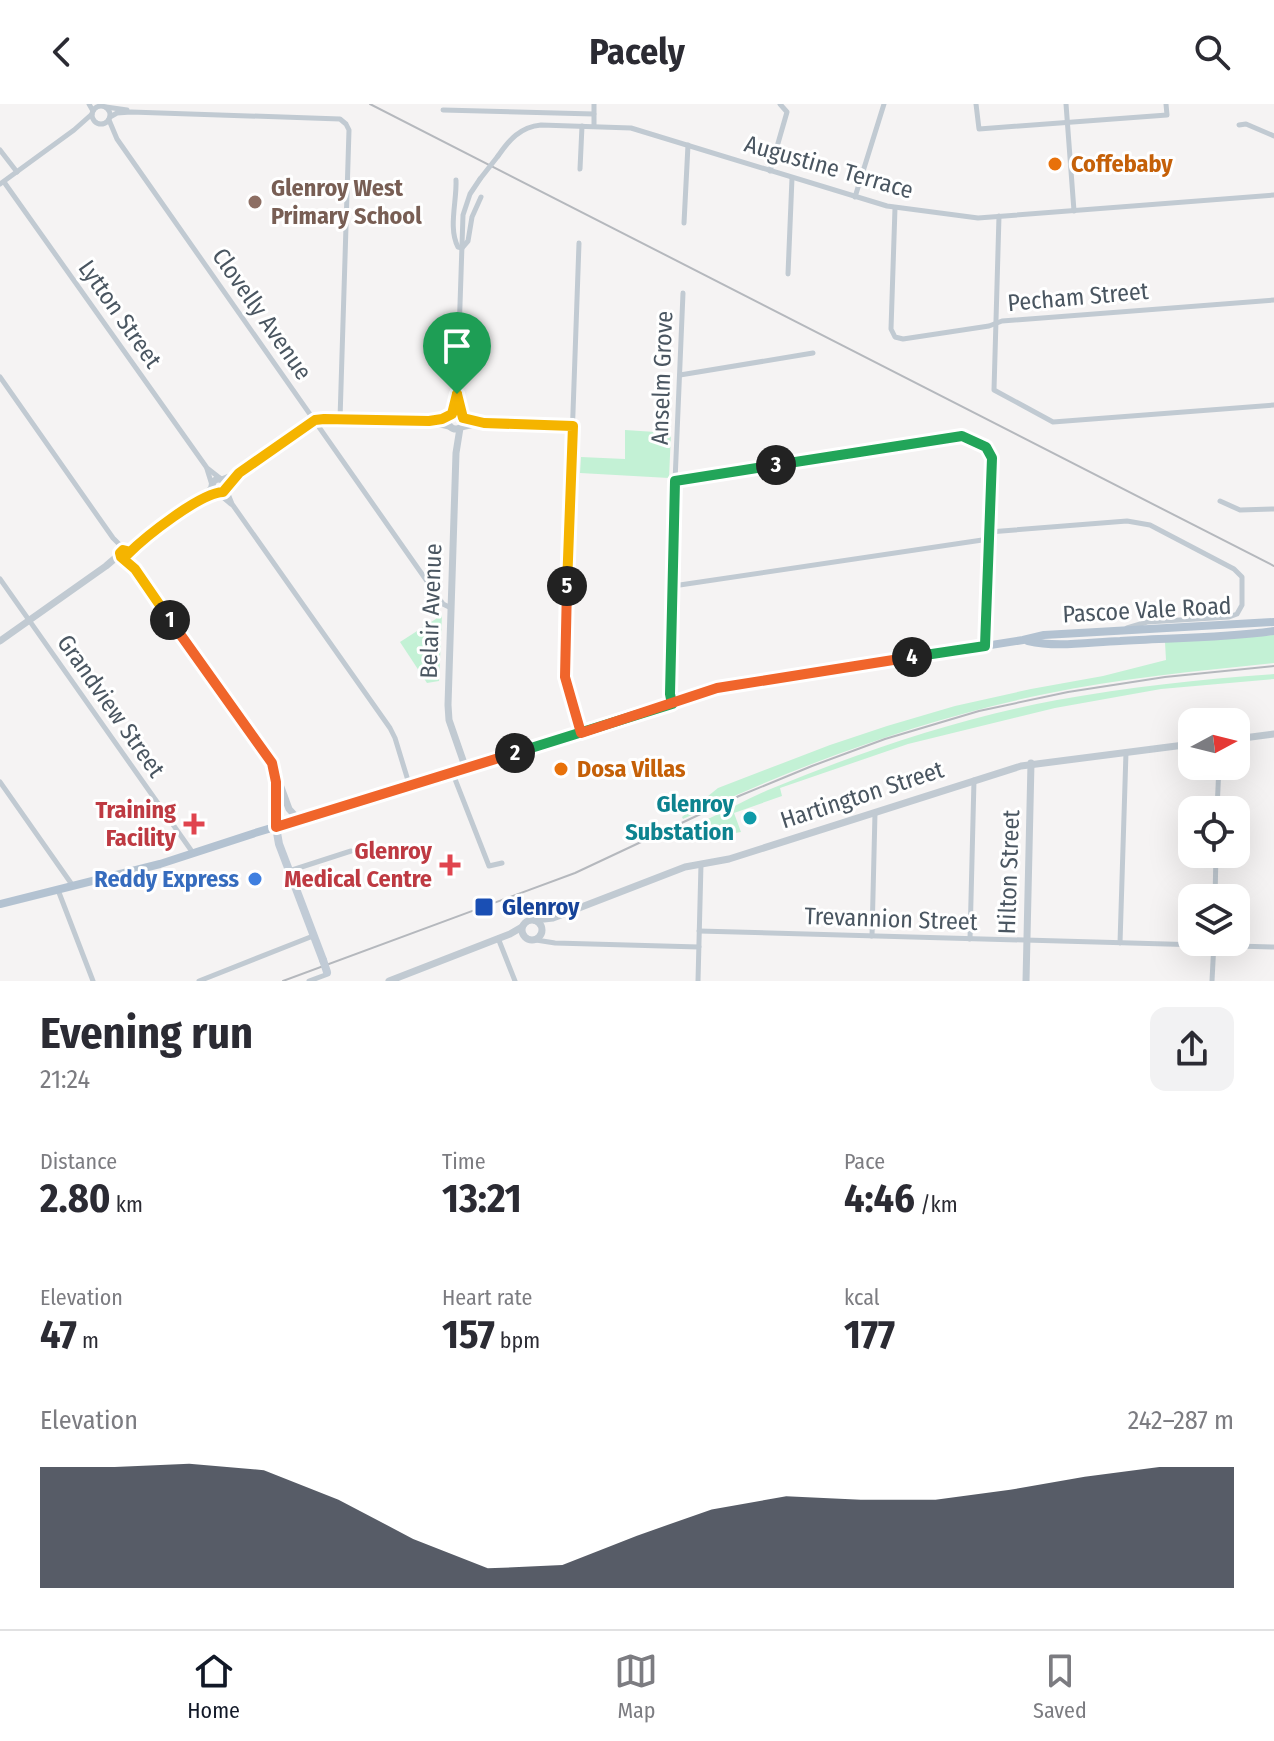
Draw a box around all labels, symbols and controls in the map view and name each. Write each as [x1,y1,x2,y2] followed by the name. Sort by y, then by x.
[40,30,84,74] icon: back
[589,30,685,74] text: Pacely
[1190,30,1234,74] icon: search
[741,130,917,204] street label: Augustine Terrace
[1071,150,1173,178] place label: Coffebaby
[1046,155,1064,173] marker: Coffebaby
[271,174,422,230] place label: Glenroy West Primary School
[246,193,264,211] marker: Glenroy West Primary School
[206,243,318,385] street label: Clovelly Avenue
[73,255,167,373] street label: Lytton Street
[1006,277,1150,317] street label: Pecham Street
[646,310,678,446] street label: Anselm Grove
[423,312,491,394] pin
[435,324,479,368] icon: arrive
[756,445,796,485] pin: 3
[771,451,781,478] text: 3
[415,543,447,679] street label: Belair Avenue
[547,566,587,606] pin: 5
[562,572,572,599] text: 5
[1062,592,1232,628] street label: Pascoe Vale Road
[150,600,190,640] pin: 1
[165,606,175,633] text: 1
[51,629,171,783] street label: Grandview Street
[892,637,932,677] pin: 4
[906,643,918,670] text: 4
[1178,708,1250,780] north arrow
[1178,708,1250,956] map controls
[495,733,535,773] pin: 2
[510,739,520,766] text: 2
[577,755,686,783] place label: Dosa Villas
[777,755,947,835] street label: Hartington Street
[552,760,570,778] marker: Dosa Villas
[625,790,735,846] place label: Glenroy Substation
[95,796,177,852] place label: Training Facility
[1178,796,1250,868] button: locate
[741,809,759,827] marker: Glenroy Substation
[993,809,1025,935] street label: Hilton Street
[183,813,205,835] marker: Training Facility
[284,837,433,893] place label: Glenroy Medical Centre
[439,854,461,876] marker: Glenroy Medical Centre
[94,865,239,893] place label: Reddy Express
[246,870,264,888] marker: Reddy Express
[1178,884,1250,956] button: layers
[502,893,580,921] place label: Glenroy
[473,896,495,918] marker: Glenroy
[804,902,978,936] street label: Trevannion Street
[40,1007,253,1060] text: Evening run
[1150,1007,1234,1091] button: share
[40,1064,90,1095] text: 21:24
[40,1148,117,1175] text: Distance
[442,1148,486,1175] text: Time
[844,1148,885,1175] text: Pace
[40,1175,111,1223] text: 2.80
[442,1175,522,1223] text: 13:21
[844,1175,915,1223] text: 4:46
[111,1191,143,1218] text: km
[915,1191,958,1218] text: /km
[40,1284,123,1311] text: Elevation
[442,1284,532,1311] text: Heart rate
[844,1284,880,1311] text: kcal
[40,1311,77,1359] text: 47
[442,1311,495,1359] text: 157
[844,1311,895,1359] text: 177
[77,1327,99,1354] text: m
[495,1327,540,1354] text: bpm
[40,1405,138,1436] text: Elevation
[1128,1405,1234,1436] text: 242–287 m
[187,1649,240,1724] tab: Home
[614,1649,658,1724] tab: Map
[1033,1649,1087,1724] tab: Saved

